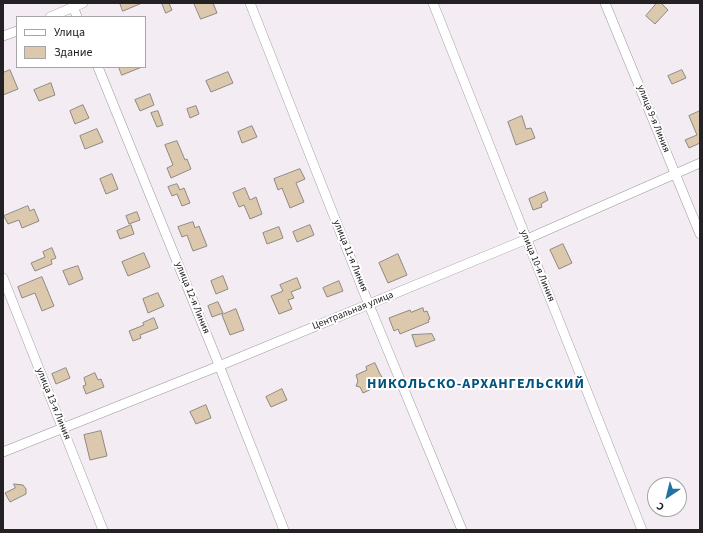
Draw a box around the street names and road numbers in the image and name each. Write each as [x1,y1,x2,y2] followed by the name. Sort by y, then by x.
[634,84,672,154] street label: улица 9-я Линия
[330,218,370,294] street label: улица 11-я Линия
[517,228,557,304] street label: улица 10-я Линия
[172,260,212,336] street label: улица 12-я Линия
[311,289,395,333] street label: Центральная улица
[33,366,73,442] street label: улица 13-я Линия

